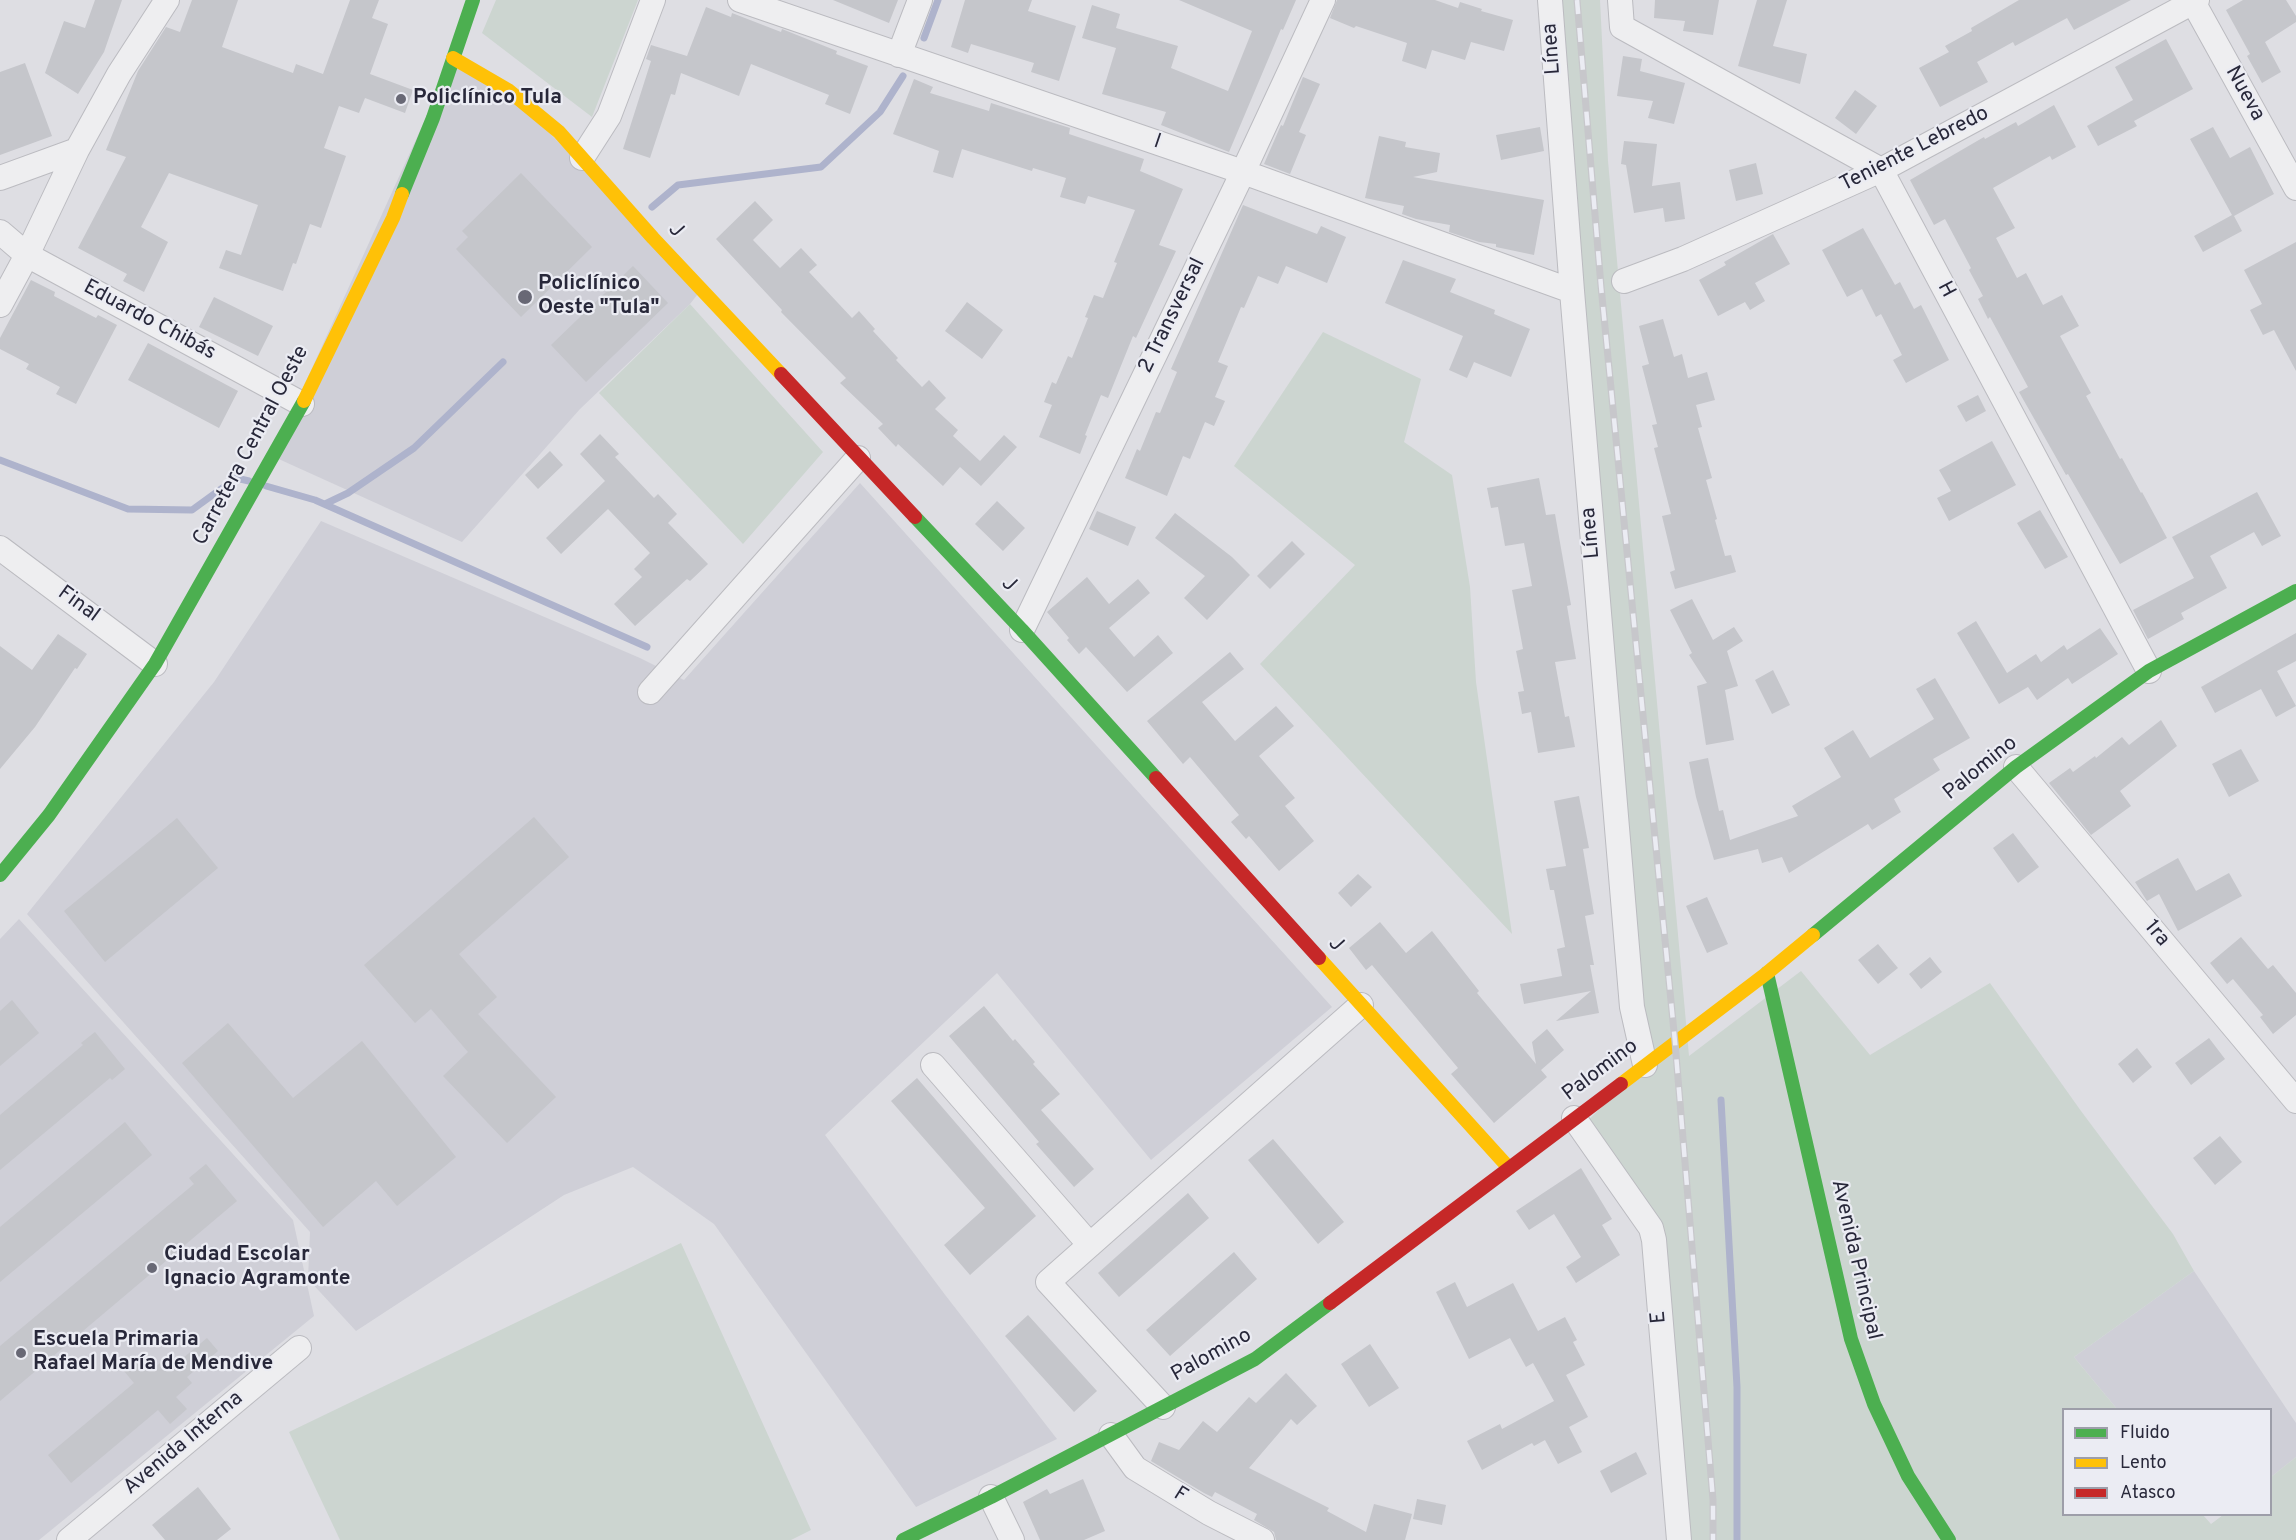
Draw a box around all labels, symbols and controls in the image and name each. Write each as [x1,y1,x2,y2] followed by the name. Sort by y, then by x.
[1539,22,1567,76] street label: Línea
[2219,62,2269,126] street label: Nueva
[413,86,562,112] place label: Policlínico Tula
[394,92,408,106] marker: Policlínico Tula
[1836,102,1994,198] street label: Teniente Lebredo
[1150,130,1164,156] street label: I
[662,218,688,244] street label: J
[1134,254,1212,378] street label: 2 Transversal
[538,272,660,322] place label: Policlínico Oeste "Tula"
[78,275,220,367] street label: Eduardo Chibás
[1930,278,1960,302] street label: H
[516,288,534,306] marker: Policlínico Oeste "Tula"
[189,342,315,550] street label: Carretera Central Oeste
[1577,506,1607,560] street label: Línea
[995,572,1021,598] street label: J
[52,581,104,629] street label: Final
[1939,732,2023,806] street label: Palomino
[2138,916,2174,952] street label: 1ra
[1322,932,1348,958] street label: J
[1558,1034,1644,1108] street label: Palomino
[1824,1177,1886,1343] street label: Avenida Principal
[164,1243,351,1293] place label: Ciudad Escolar Ignacio Agramonte
[145,1261,159,1275] marker: Ciudad Escolar Ignacio Agramonte
[1647,1310,1673,1324] street label: E
[1167,1324,1257,1388] street label: Palomino
[33,1328,273,1378] place label: Escuela Primaria Rafael María de Mendive
[14,1346,28,1360] marker: Escuela Primaria Rafael María de Mendive
[119,1387,249,1501] street label: Avenida Interna
[2062,1408,2272,1516] legend
[2120,1422,2170,1445] text: Fluido
[2120,1452,2166,1475] text: Lento
[1168,1482,1192,1510] street label: F
[2120,1482,2176,1505] text: Atasco

